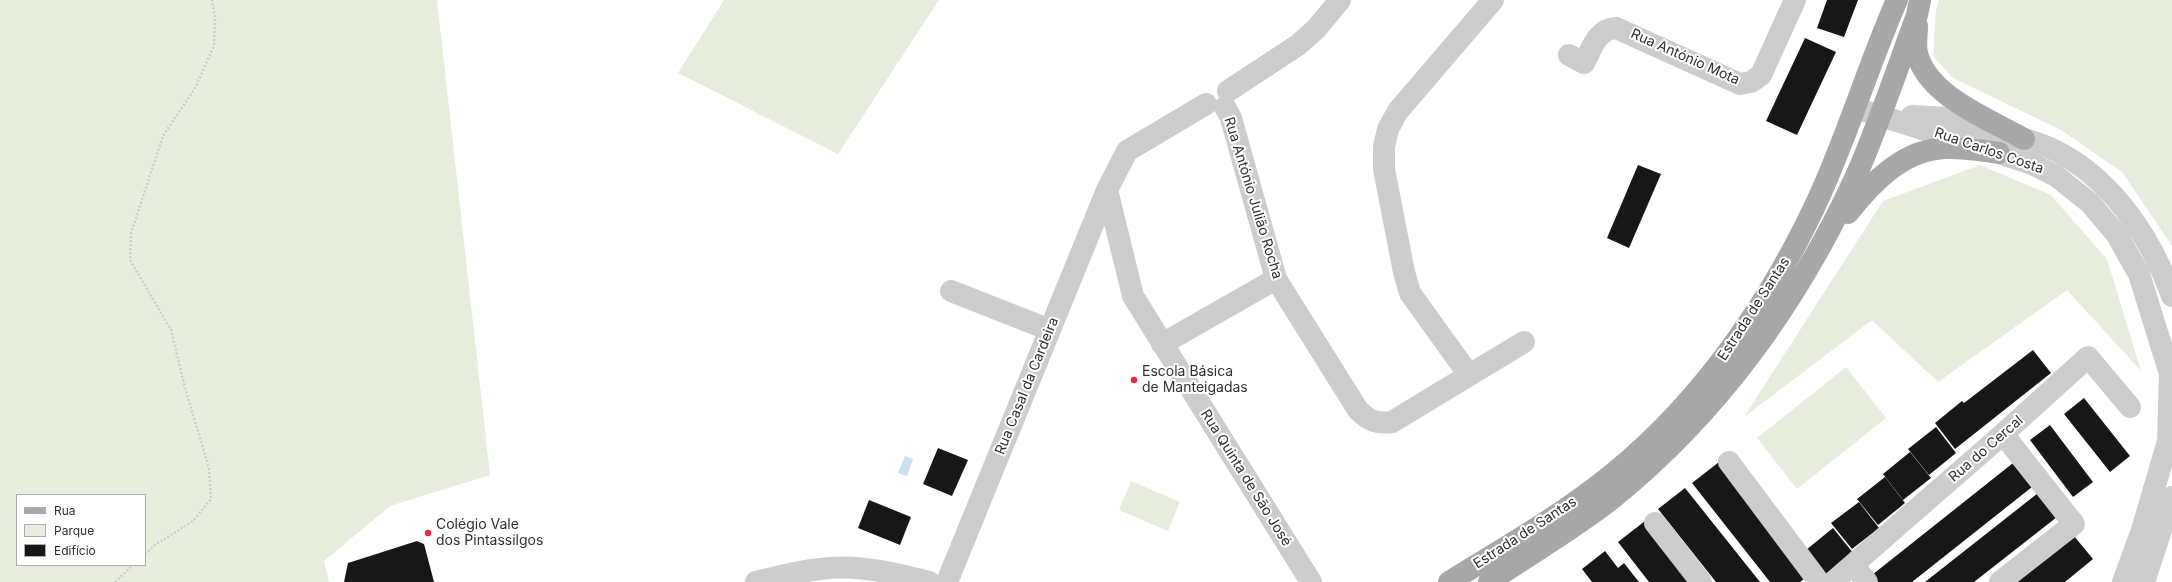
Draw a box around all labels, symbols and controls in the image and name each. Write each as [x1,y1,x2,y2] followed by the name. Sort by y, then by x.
[1628,25,1742,89] street label: Rua António Mota
[1220,115,1286,281] street label: Rua António Julião Rocha
[1932,124,2046,178] street label: Rua Carlos Costa
[1714,254,1794,364] street label: Estrada de Santas
[992,315,1062,457] street label: Rua Casal da Cardeira
[1142,364,1248,396] place label: Escola Básica de Manteigadas
[1129,375,1139,385] marker: Escola Básica de Manteigadas
[1197,407,1295,549] street label: Rua Quinta de São José
[1945,412,2027,486] street label: Rua do Cercal
[1470,493,1580,573] street label: Estrada de Santas
[16,494,146,566] legend
[54,503,76,518] text: Rua
[436,517,543,550] place label: Colégio Vale dos Pintassilgos
[54,523,94,538] text: Parque
[423,528,433,538] marker: Colégio Vale dos Pintassilgos
[54,543,96,558] text: Edifício

